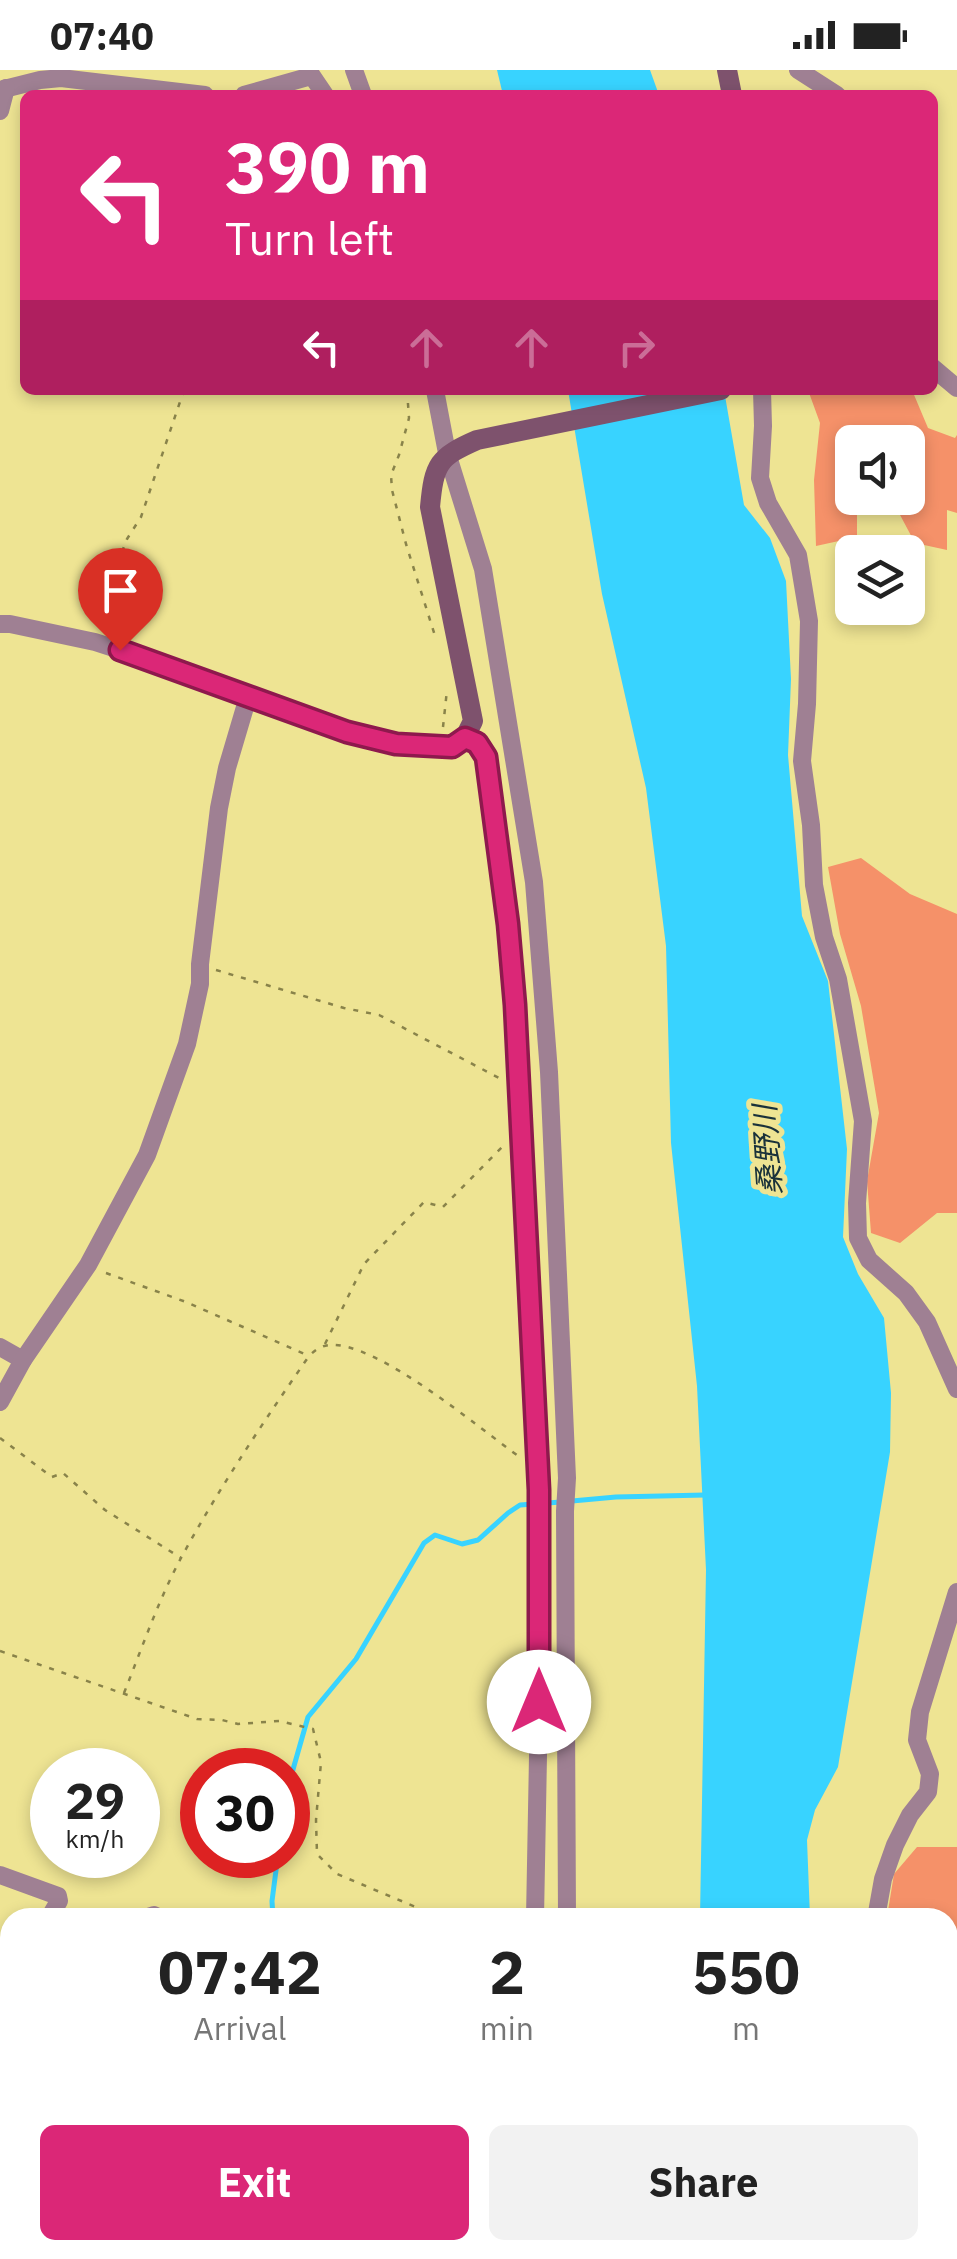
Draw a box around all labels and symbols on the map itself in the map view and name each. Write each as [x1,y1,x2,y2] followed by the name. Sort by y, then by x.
[78,548,163,651] pin
[744,1101,789,1196] water label: 桑野川
[487,1650,591,1754] position arrow
[180,1748,310,1878] speed limit sign: 30

